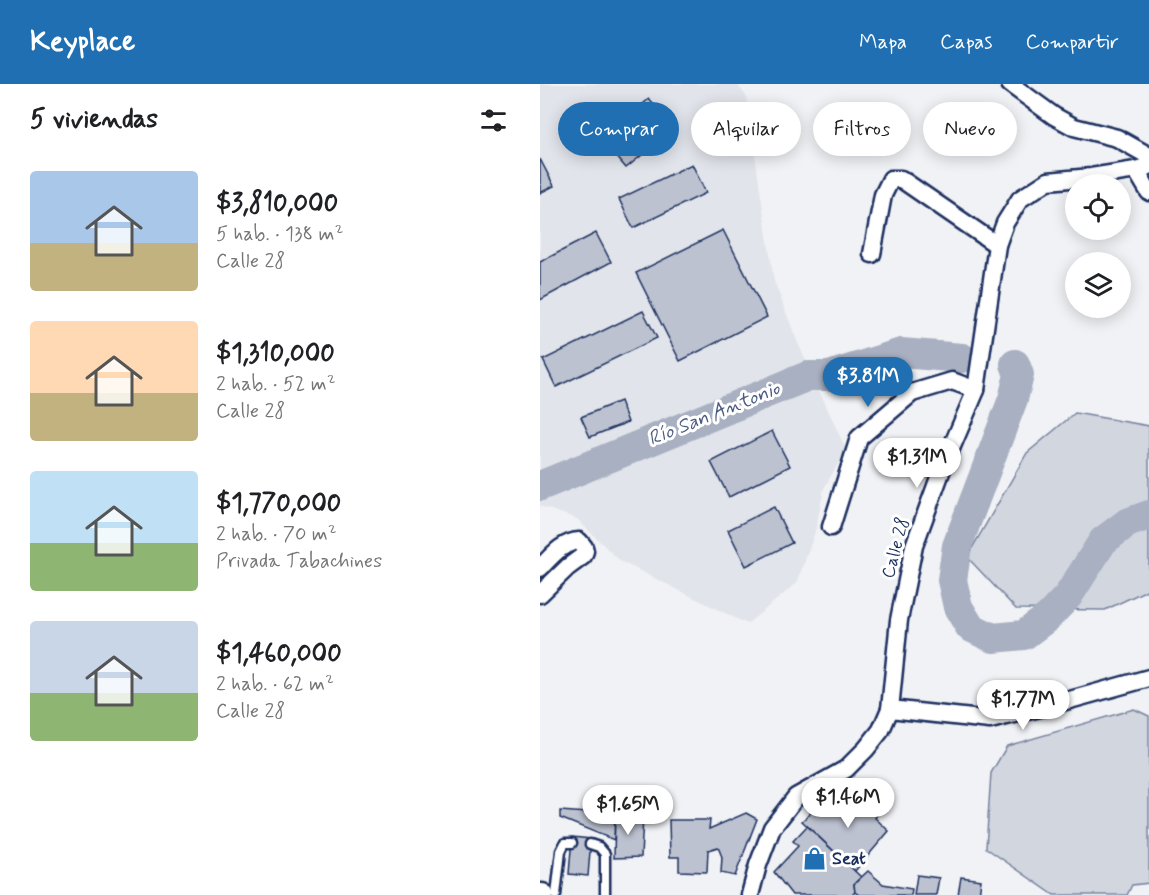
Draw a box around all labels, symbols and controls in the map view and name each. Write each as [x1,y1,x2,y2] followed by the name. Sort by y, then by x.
[30,24,135,61] text: Keyplace
[859,28,907,56] text: Mapa
[940,28,993,56] text: Capas
[1026,28,1119,56] text: Compartir
[558,102,679,156] chip: Comprar
[691,102,801,156] chip: Alquilar
[813,102,911,156] chip: Filtros
[923,102,1017,156] chip: Nuevo
[30,103,158,137] text: 5 viviendas
[477,104,510,137] icon: filters
[1065,174,1131,318] map controls
[1065,174,1131,240] button: locate
[216,187,338,221] text: $3,810,000
[78,195,150,267] icon: home
[216,221,343,248] text: 5 hab. · 138 m²
[216,248,285,275] text: Calle 28
[1065,252,1131,318] button: layers
[216,337,335,371] text: $1,310,000
[78,345,150,417] icon: home
[819,357,917,408] pin: $3.81M
[837,363,899,390] text: $3.81M
[216,371,336,398] text: 2 hab. · 52 m²
[644,375,785,453] water label: Río San Antonio
[216,398,285,425] text: Calle 28
[868,438,966,489] pin: $1.31M
[887,444,947,471] text: $1.31M
[216,487,341,521] text: $1,770,000
[78,495,150,567] icon: home
[876,515,916,581] street label: Calle 28
[216,521,337,548] text: 2 hab. · 70 m²
[216,548,382,575] text: Privada Tabachines
[216,637,342,671] text: $1,460,000
[78,645,150,717] icon: home
[216,671,334,698] text: 2 hab. · 62 m²
[974,680,1072,731] pin: $1.77M
[991,686,1055,713] text: $1.77M
[216,698,285,725] text: Calle 28
[799,778,897,829] pin: $1.46M
[815,784,881,811] text: $1.46M
[579,785,677,836] pin: $1.65M
[596,791,660,818] text: $1.65M
[801,846,827,872] shop icon: Seat
[832,847,866,871] place label: Seat

